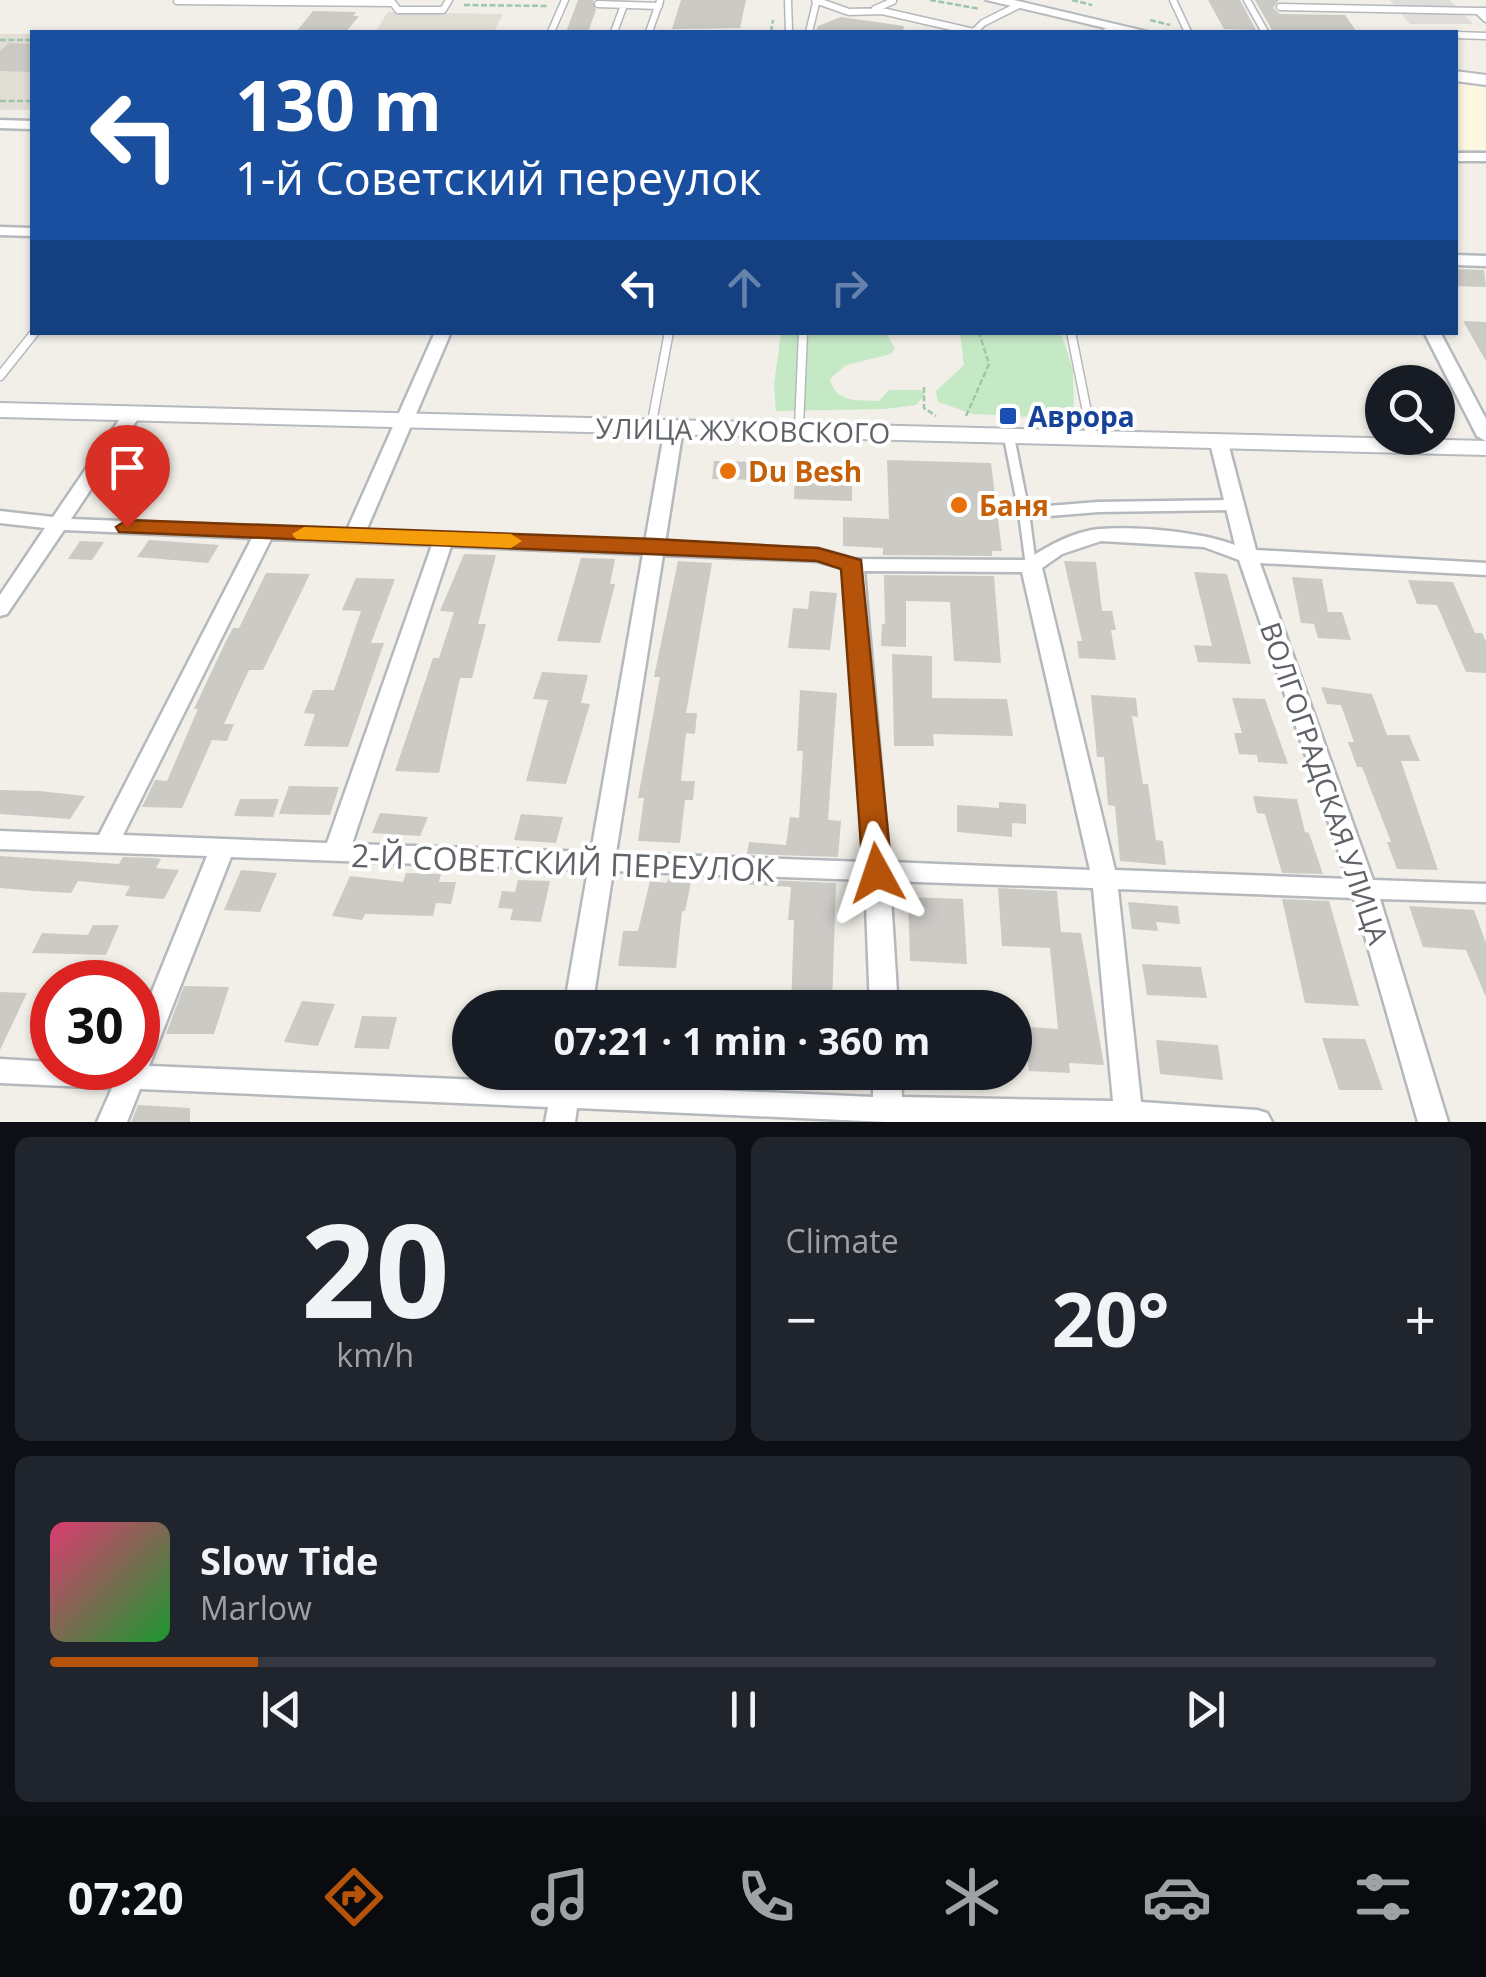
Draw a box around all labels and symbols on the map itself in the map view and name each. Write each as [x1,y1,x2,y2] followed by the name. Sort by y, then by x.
[1028,397,1135,435] place label: Аврора
[997,405,1019,427] marker: Аврора
[595,408,891,452] street label: УЛИЦА ЖУКОВСКОГО
[85,425,170,528] pin
[748,452,862,490] place label: Du Besh
[717,460,739,482] marker: Du Besh
[979,486,1049,524] place label: Баня
[948,494,970,516] marker: Баня
[1252,617,1398,949] street label: ВОЛГОГРАДСКАЯ УЛИЦА
[825,821,929,925] position arrow
[351,833,776,891] street label: 2-Й СОВЕТСКИЙ ПЕРЕУЛОК
[30,960,160,1090] speed limit sign: 30

